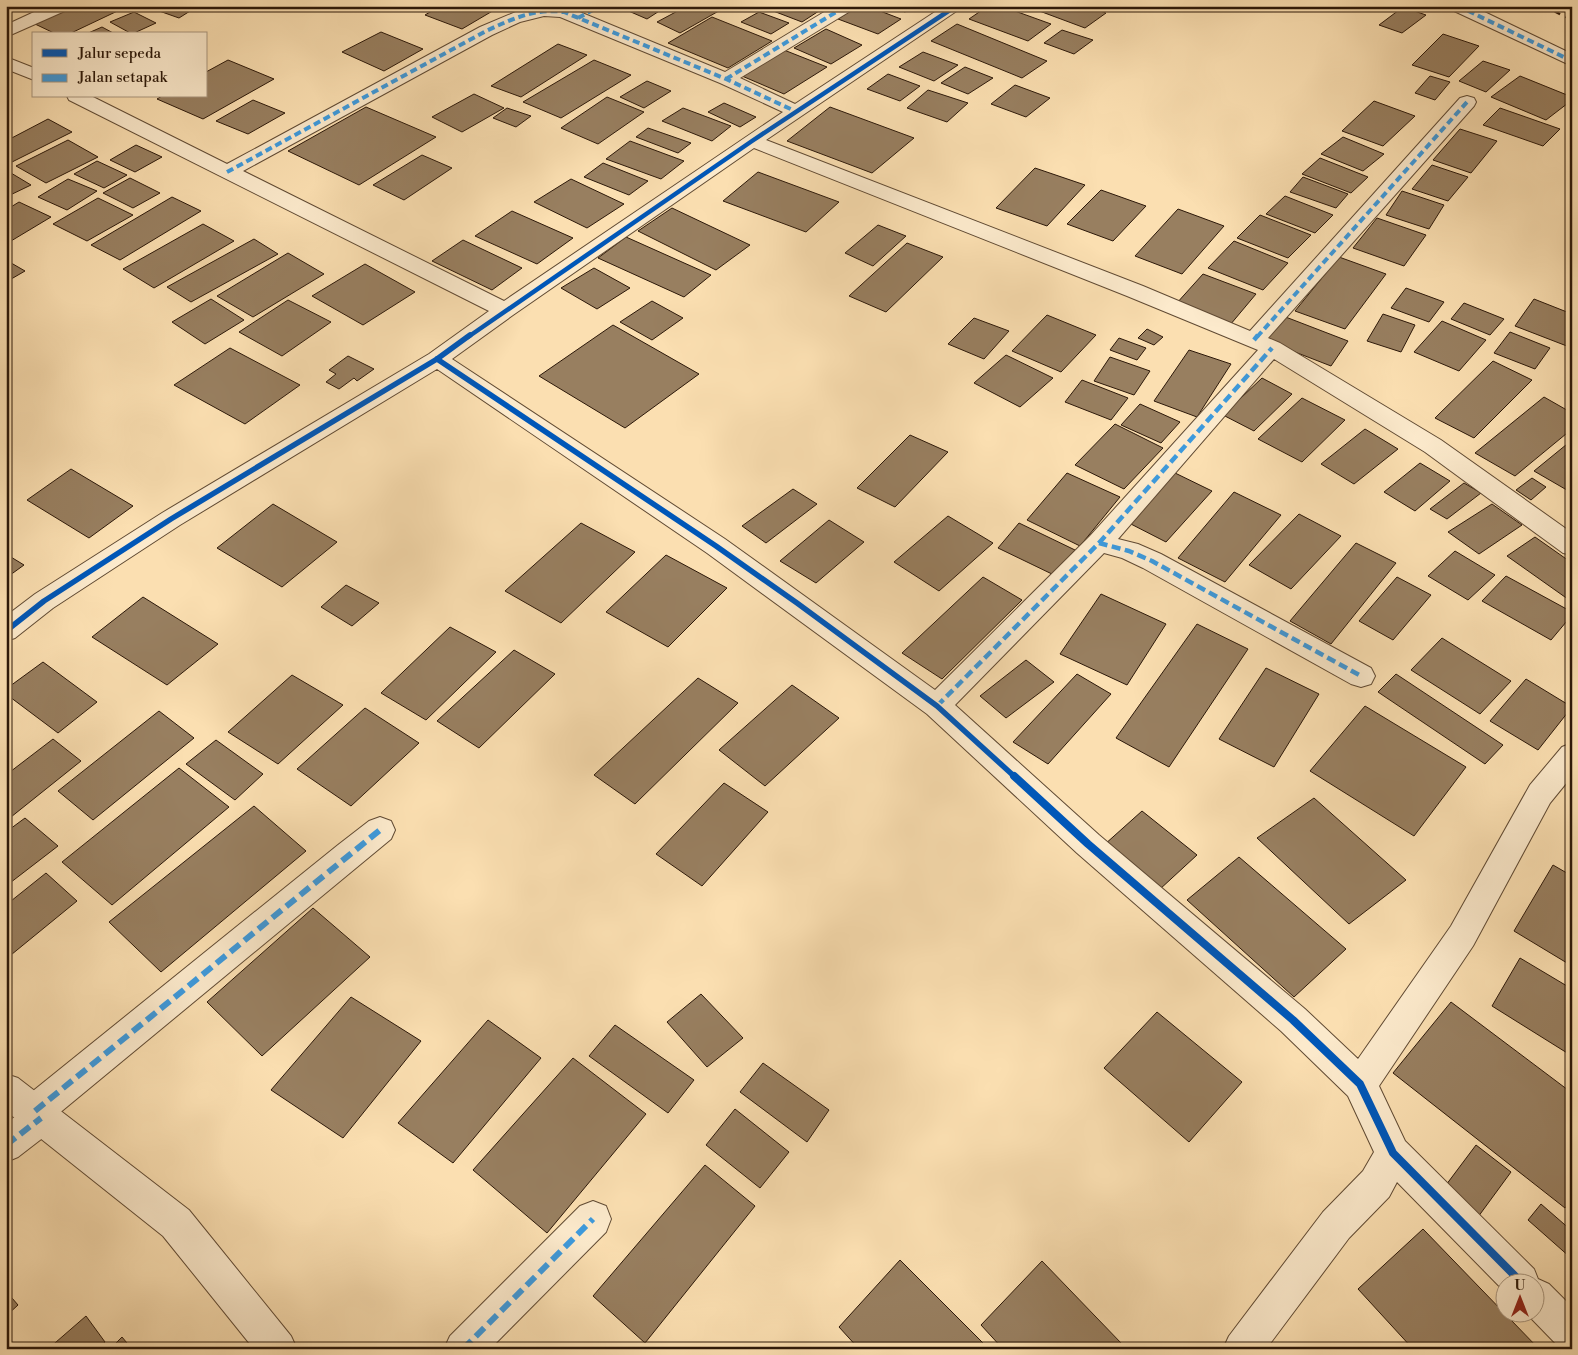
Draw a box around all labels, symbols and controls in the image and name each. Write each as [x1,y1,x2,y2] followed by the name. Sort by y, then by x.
[32,32,208,98] legend
[77,44,161,63] text: Jalur sepeda
[77,68,169,87] text: Jalan setapak
[1496,1272,1546,1322] north arrow
[1515,1277,1526,1295] text: U

